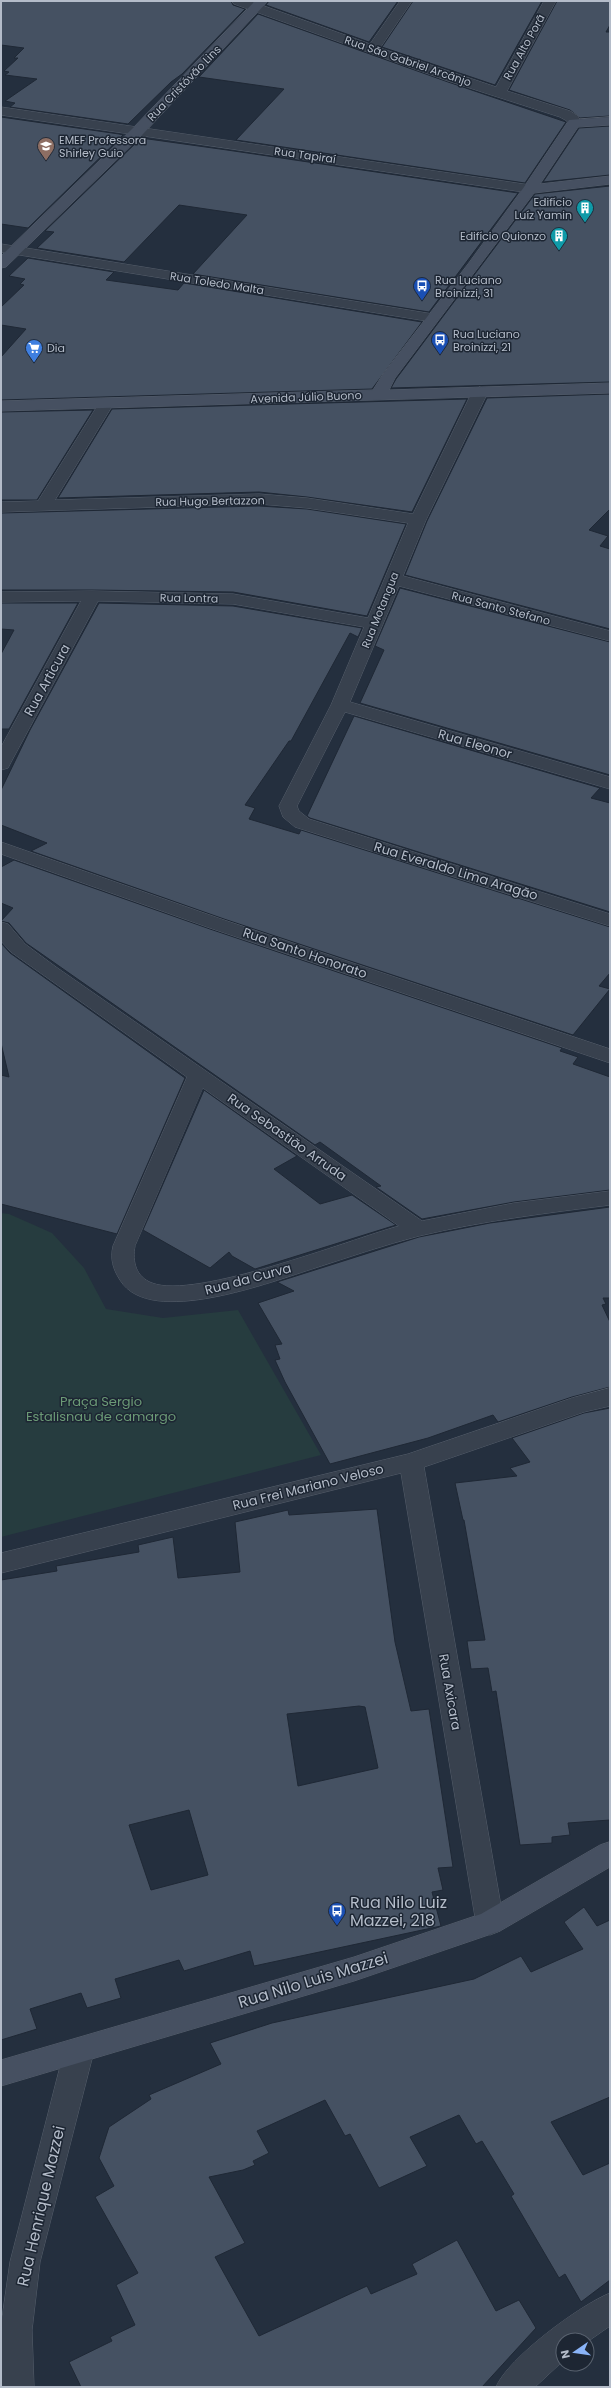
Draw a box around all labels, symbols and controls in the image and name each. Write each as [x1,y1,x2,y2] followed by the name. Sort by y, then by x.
[499,11,549,83] street label: Rua Alto Porã
[342,32,474,90] street label: Rua São Gabriel Arcânjo
[144,41,225,125] street label: Rua Cristóvão Lins
[59,132,146,161] place label: EMEF Professora Shirley Guio
[36,136,56,161] school or university icon: EMEF Professora Shirley Guio
[273,143,337,167] street label: Rua Tapiraí
[515,194,572,223] place label: Edifício Luíz Yamin
[575,198,595,223] building icon: Edifício Luíz Yamin
[549,226,569,251] building icon: Edifício Quionzo
[460,228,546,244] place label: Edifício Quionzo
[169,268,265,298] street label: Rua Toledo Malta
[435,272,502,301] place label: Rua Luciano Broinizzi, 31
[412,276,432,301] bus stop icon: Rua Luciano Broinizzi, 31
[453,326,520,355] place label: Rua Luciano Broinizzi, 21
[430,330,450,355] bus stop icon: Rua Luciano Broinizzi, 21
[24,338,44,363] supermarket icon: Dia
[47,340,65,356] place label: Dia
[250,387,362,407] street label: Avenida Júlio Buono
[155,492,265,510] street label: Rua Hugo Bertazzon
[357,569,403,651] street label: Rua Motangua
[450,587,552,629] street label: Rua Santo Stefano
[160,589,218,607] street label: Rua Lontra
[19,640,75,720] street label: Rua Articura
[436,724,514,764] street label: Rua Eleonor
[372,837,540,905] street label: Rua Everaldo Lima Aragão
[240,923,370,983] street label: Rua Santo Honorato
[224,1089,350,1185] street label: Rua Sebastião Arruda
[203,1258,293,1300] street label: Rua da Curva
[26,1392,176,1426] park label: Praça Sergio Estalisnau de camargo
[230,1459,386,1515] street label: Rua Frei Mariano Veloso
[434,1652,466,1732] street label: Rua Axicara
[350,1891,447,1932] place label: Rua Nilo Luiz Mazzei, 218
[327,1901,347,1926] bus stop icon: Rua Nilo Luiz Mazzei, 218
[235,1946,391,2014] street label: Rua Nilo Luis Mazzei
[11,2123,71,2289] street label: Rua Henrique Mazzei
[555,2332,595,2372] north arrow
[557,2348,574,2360] text: N

